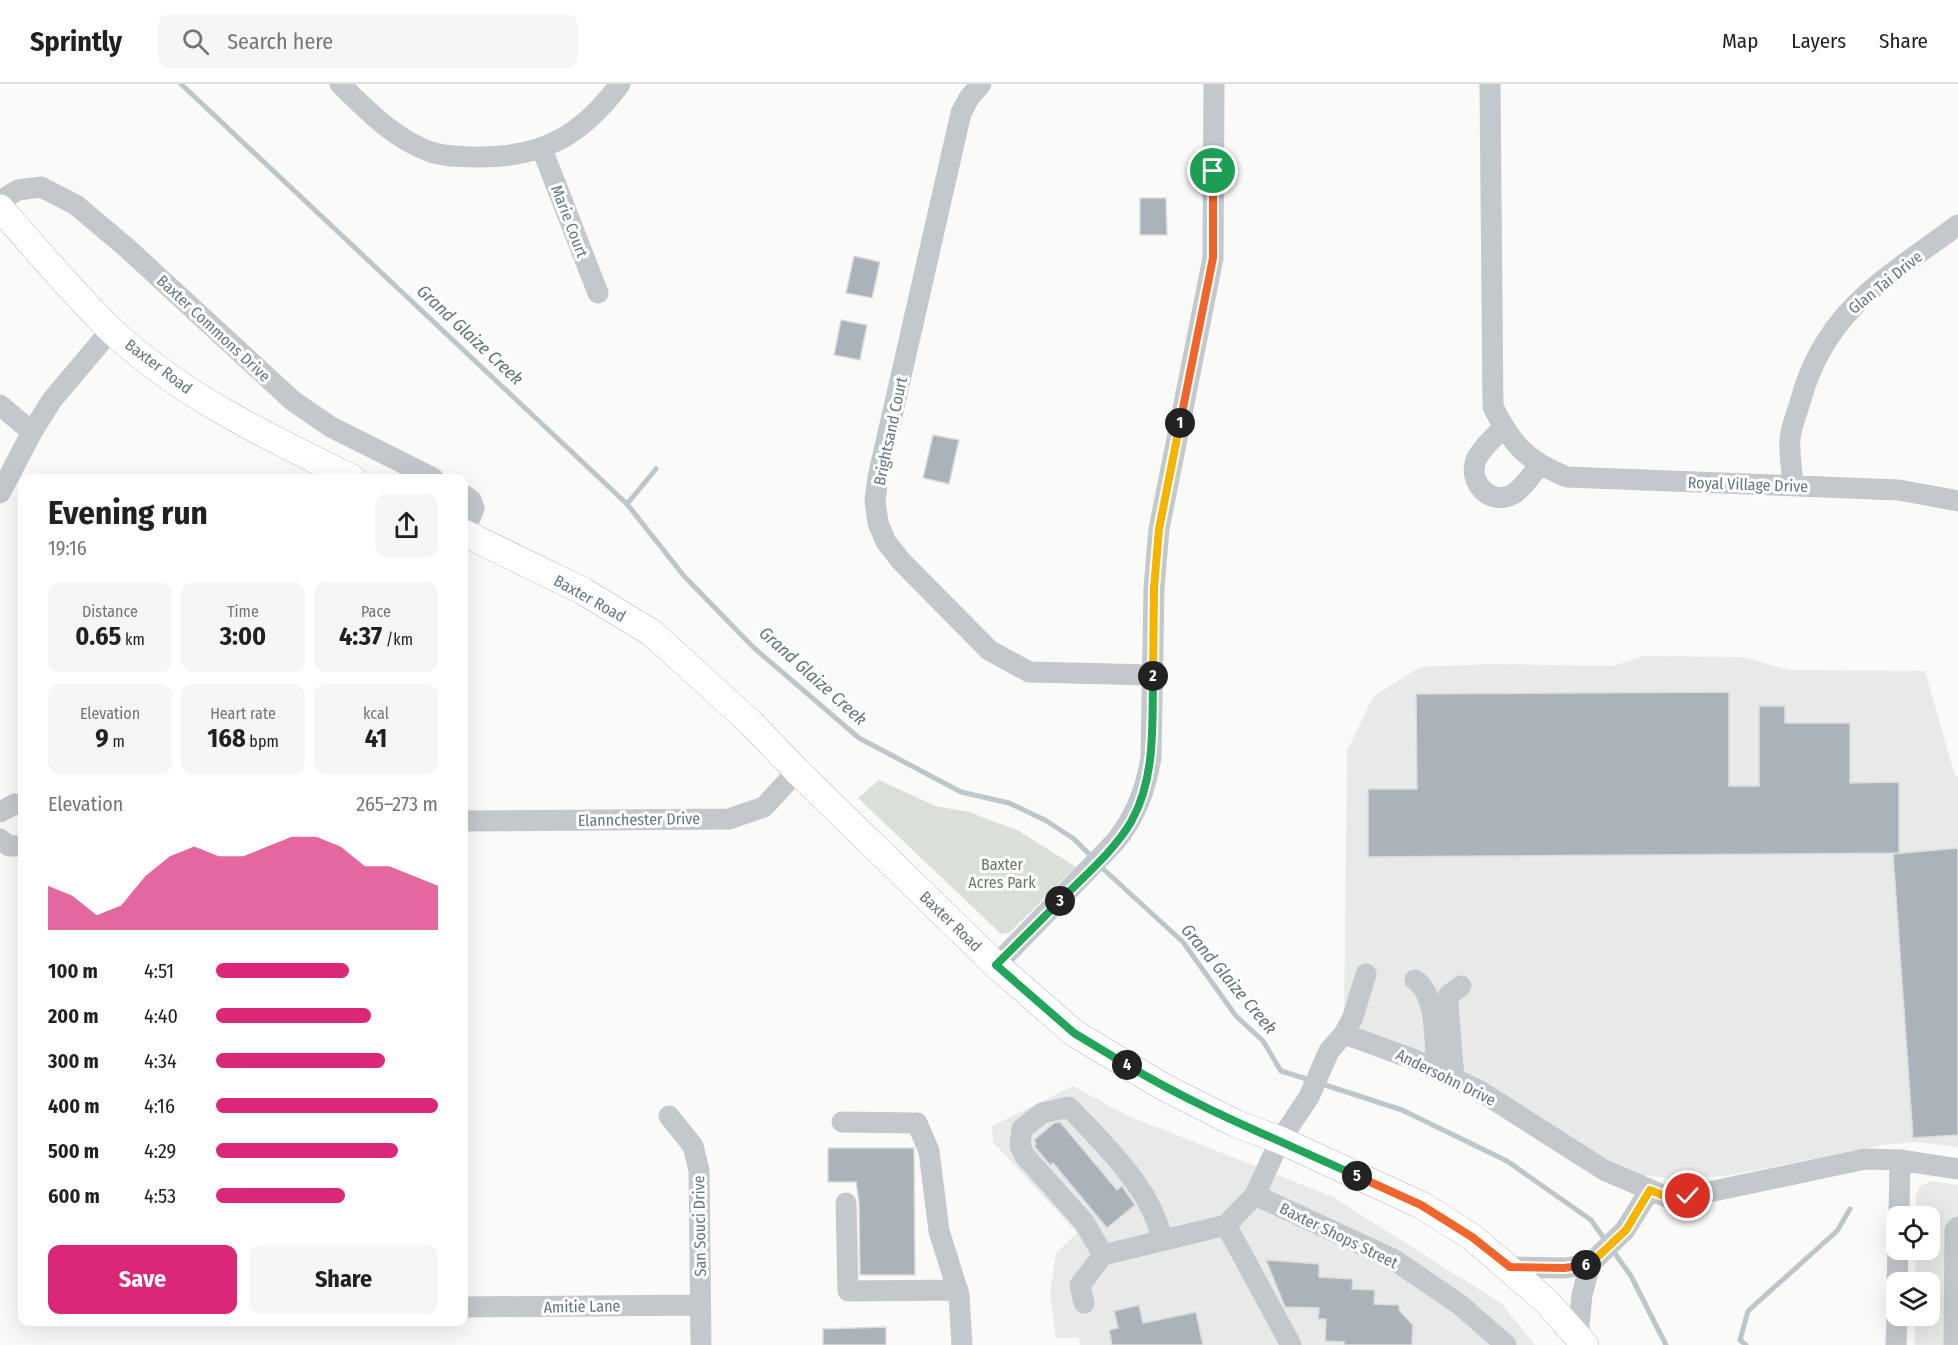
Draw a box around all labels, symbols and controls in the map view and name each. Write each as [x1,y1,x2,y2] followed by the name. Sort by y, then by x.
[158,14,578,68] search box
[30,25,122,58] text: Sprintly
[179,25,212,58] icon: search
[227,28,333,55] text: Search here
[1722,28,1758,54] text: Map
[1791,28,1846,54] text: Layers
[1879,28,1928,54] text: Share
[1187,145,1238,196] pin
[1196,154,1229,187] icon: arrive
[547,182,592,261] street label: Marie Court
[1845,247,1926,318] street label: Glan Tai Drive
[153,271,274,386] street label: Baxter Commons Drive
[412,280,528,390] water label: Grand Glaize Creek
[121,335,196,398] street label: Baxter Road
[870,374,911,487] street label: Brightsand Court
[1165,408,1195,438] pin: 1
[1177,413,1183,432] text: 1
[1687,473,1809,496] street label: Royal Village Drive
[48,493,208,533] text: Evening run
[375,494,438,557] button: share
[48,536,87,560] text: 19:16
[551,571,629,626] street label: Baxter Road
[82,602,138,621] text: Distance
[227,602,259,621] text: Time
[361,602,391,621] text: Pace
[75,621,121,652] text: 0.65
[220,621,266,652] text: 3:00
[339,621,382,652] text: 4:37
[755,622,871,730] water label: Grand Glaize Creek
[121,630,145,649] text: km
[382,630,413,649] text: /km
[1138,661,1168,691] pin: 2
[1149,666,1157,685] text: 2
[80,704,140,723] text: Elevation
[210,704,276,723] text: Heart rate
[363,704,389,723] text: kcal
[95,723,109,754] text: 9
[207,723,246,754] text: 168
[365,723,387,754] text: 41
[109,732,125,751] text: m
[246,732,279,751] text: bpm
[48,792,123,816] text: Elevation
[356,792,438,816] text: 265–273 m
[578,809,700,830] street label: Elannchester Drive
[968,855,1036,892] park label: Baxter Acres Park
[1045,886,1075,916] pin: 3
[916,887,986,956] street label: Baxter Road
[1056,891,1064,910] text: 3
[1176,919,1282,1039] water label: Grand Glaize Creek
[48,959,98,983] text: 100 m
[144,959,174,983] text: 4:51
[48,1004,99,1028] text: 200 m
[144,1004,178,1028] text: 4:40
[1393,1045,1499,1110] street label: Andersohn Drive
[48,1049,99,1073] text: 300 m
[144,1049,177,1073] text: 4:34
[1112,1050,1142,1080] pin: 4
[1123,1055,1131,1074] text: 4
[48,1094,100,1118] text: 400 m
[144,1094,175,1118] text: 4:16
[48,1139,99,1163] text: 500 m
[144,1139,176,1163] text: 4:29
[1342,1161,1372,1191] pin: 5
[1353,1166,1361,1185] text: 5
[1662,1170,1713,1221] pin
[689,1175,710,1277] street label: San Souci Drive
[1671,1179,1704,1212] icon: check
[48,1184,100,1208] text: 600 m
[144,1184,176,1208] text: 4:53
[1277,1199,1402,1273] street label: Baxter Shops Street
[1886,1206,1940,1326] map controls
[1886,1206,1940,1260] button: locate
[48,1245,237,1314] button: Save
[249,1245,438,1314] button: Share
[1571,1250,1601,1280] pin: 6
[1582,1255,1590,1274] text: 6
[1886,1272,1940,1326] button: layers
[543,1296,621,1317] street label: Amitie Lane

